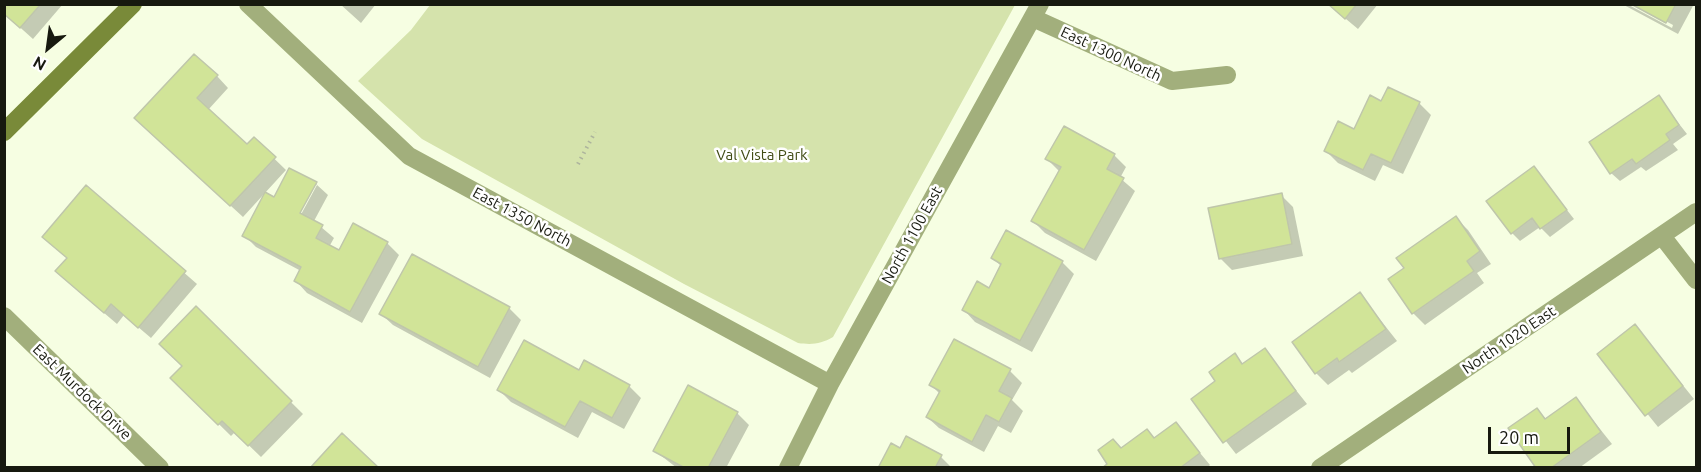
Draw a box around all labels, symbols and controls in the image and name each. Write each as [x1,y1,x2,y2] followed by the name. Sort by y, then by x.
[18,18,78,78] north arrow
[1058,23,1164,85] street label: East 1300 North
[30,53,49,75] text: N
[716,146,808,164] park label: Val Vista Park
[878,183,946,287] street label: North 1100 East
[470,184,574,250] street label: East 1350 North
[1459,302,1559,378] street label: North 1020 East
[29,340,135,444] street label: East Murdock Drive
[1491,415,1574,453] scale bar
[1499,427,1539,447] text: 20 m

